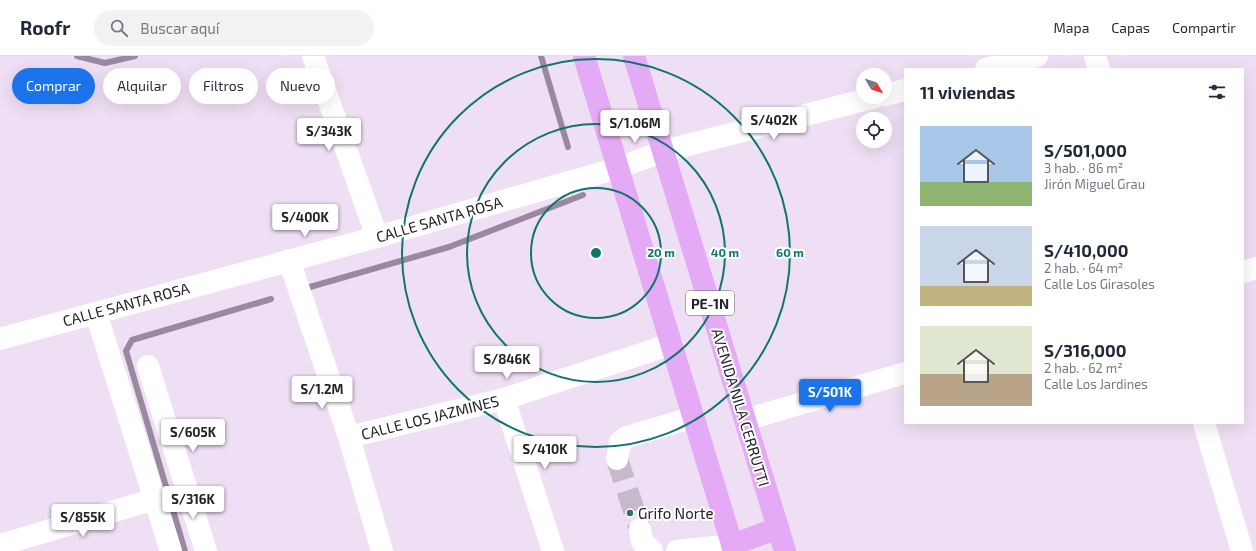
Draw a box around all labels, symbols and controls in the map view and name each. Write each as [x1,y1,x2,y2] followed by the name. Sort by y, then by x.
[94,10,374,46] search box
[20,16,70,39] text: Roofr
[108,17,130,39] icon: search
[140,19,220,37] text: Buscar aquí
[1054,19,1089,36] text: Mapa
[1111,19,1150,36] text: Capas
[1172,19,1236,36] text: Compartir
[12,68,95,104] chip: Comprar
[103,68,181,104] chip: Alquilar
[189,68,258,104] chip: Filtros
[266,68,335,104] chip: Nuevo
[856,68,892,104] north arrow
[856,68,892,148] map controls
[1206,81,1228,103] icon: filters
[920,82,1015,102] text: 11 viviendas
[741,107,807,141] pin: S/402K
[598,110,672,144] pin: S/1.06M
[751,112,797,128] text: S/402K
[856,112,892,148] button: locate
[609,115,661,131] text: S/1.06M
[296,118,362,152] pin: S/343K
[306,123,352,139] text: S/343K
[1044,140,1127,160] text: S/501,000
[952,142,1000,190] icon: home
[1044,160,1123,176] text: 3 hab. · 86 m²
[1044,176,1145,192] text: Jirón Miguel Grau
[374,192,505,246] street label: CALLE SANTA ROSA
[272,204,338,238] pin: S/400K
[281,209,329,225] text: S/400K
[1044,240,1128,260] text: S/410,000
[952,242,1000,290] icon: home
[647,245,675,259] text: 20 m
[711,245,739,259] text: 40 m
[776,245,804,259] text: 60 m
[589,246,603,260] centre of rings
[1044,260,1123,276] text: 2 hab. · 64 m²
[1044,276,1155,292] text: Calle Los Girasoles
[61,278,192,330] street label: CALLE SANTA ROSA
[686,291,734,315] road number: PE-1N
[708,326,774,488] street label: AVENIDA NILA CERRUTTI
[1044,340,1127,360] text: S/316,000
[952,342,1000,390] icon: home
[474,346,540,380] pin: S/846K
[484,351,530,367] text: S/846K
[1044,360,1123,376] text: 2 hab. · 62 m²
[289,376,355,410] pin: S/1.2M
[1044,376,1148,392] text: Calle Los Jardines
[797,379,863,413] pin: S/501K
[301,381,343,397] text: S/1.2M
[808,384,852,400] text: S/501K
[359,391,501,443] street label: CALLE LOS JAZMINES
[160,419,226,453] pin: S/605K
[170,424,216,440] text: S/605K
[512,436,578,470] pin: S/410K
[522,441,568,457] text: S/410K
[160,486,226,520] pin: S/316K
[171,491,215,507] text: S/316K
[50,504,116,538] pin: S/855K
[638,504,713,522] place label: Grifo Norte
[625,508,635,518] marker: Grifo Norte
[60,509,106,525] text: S/855K

